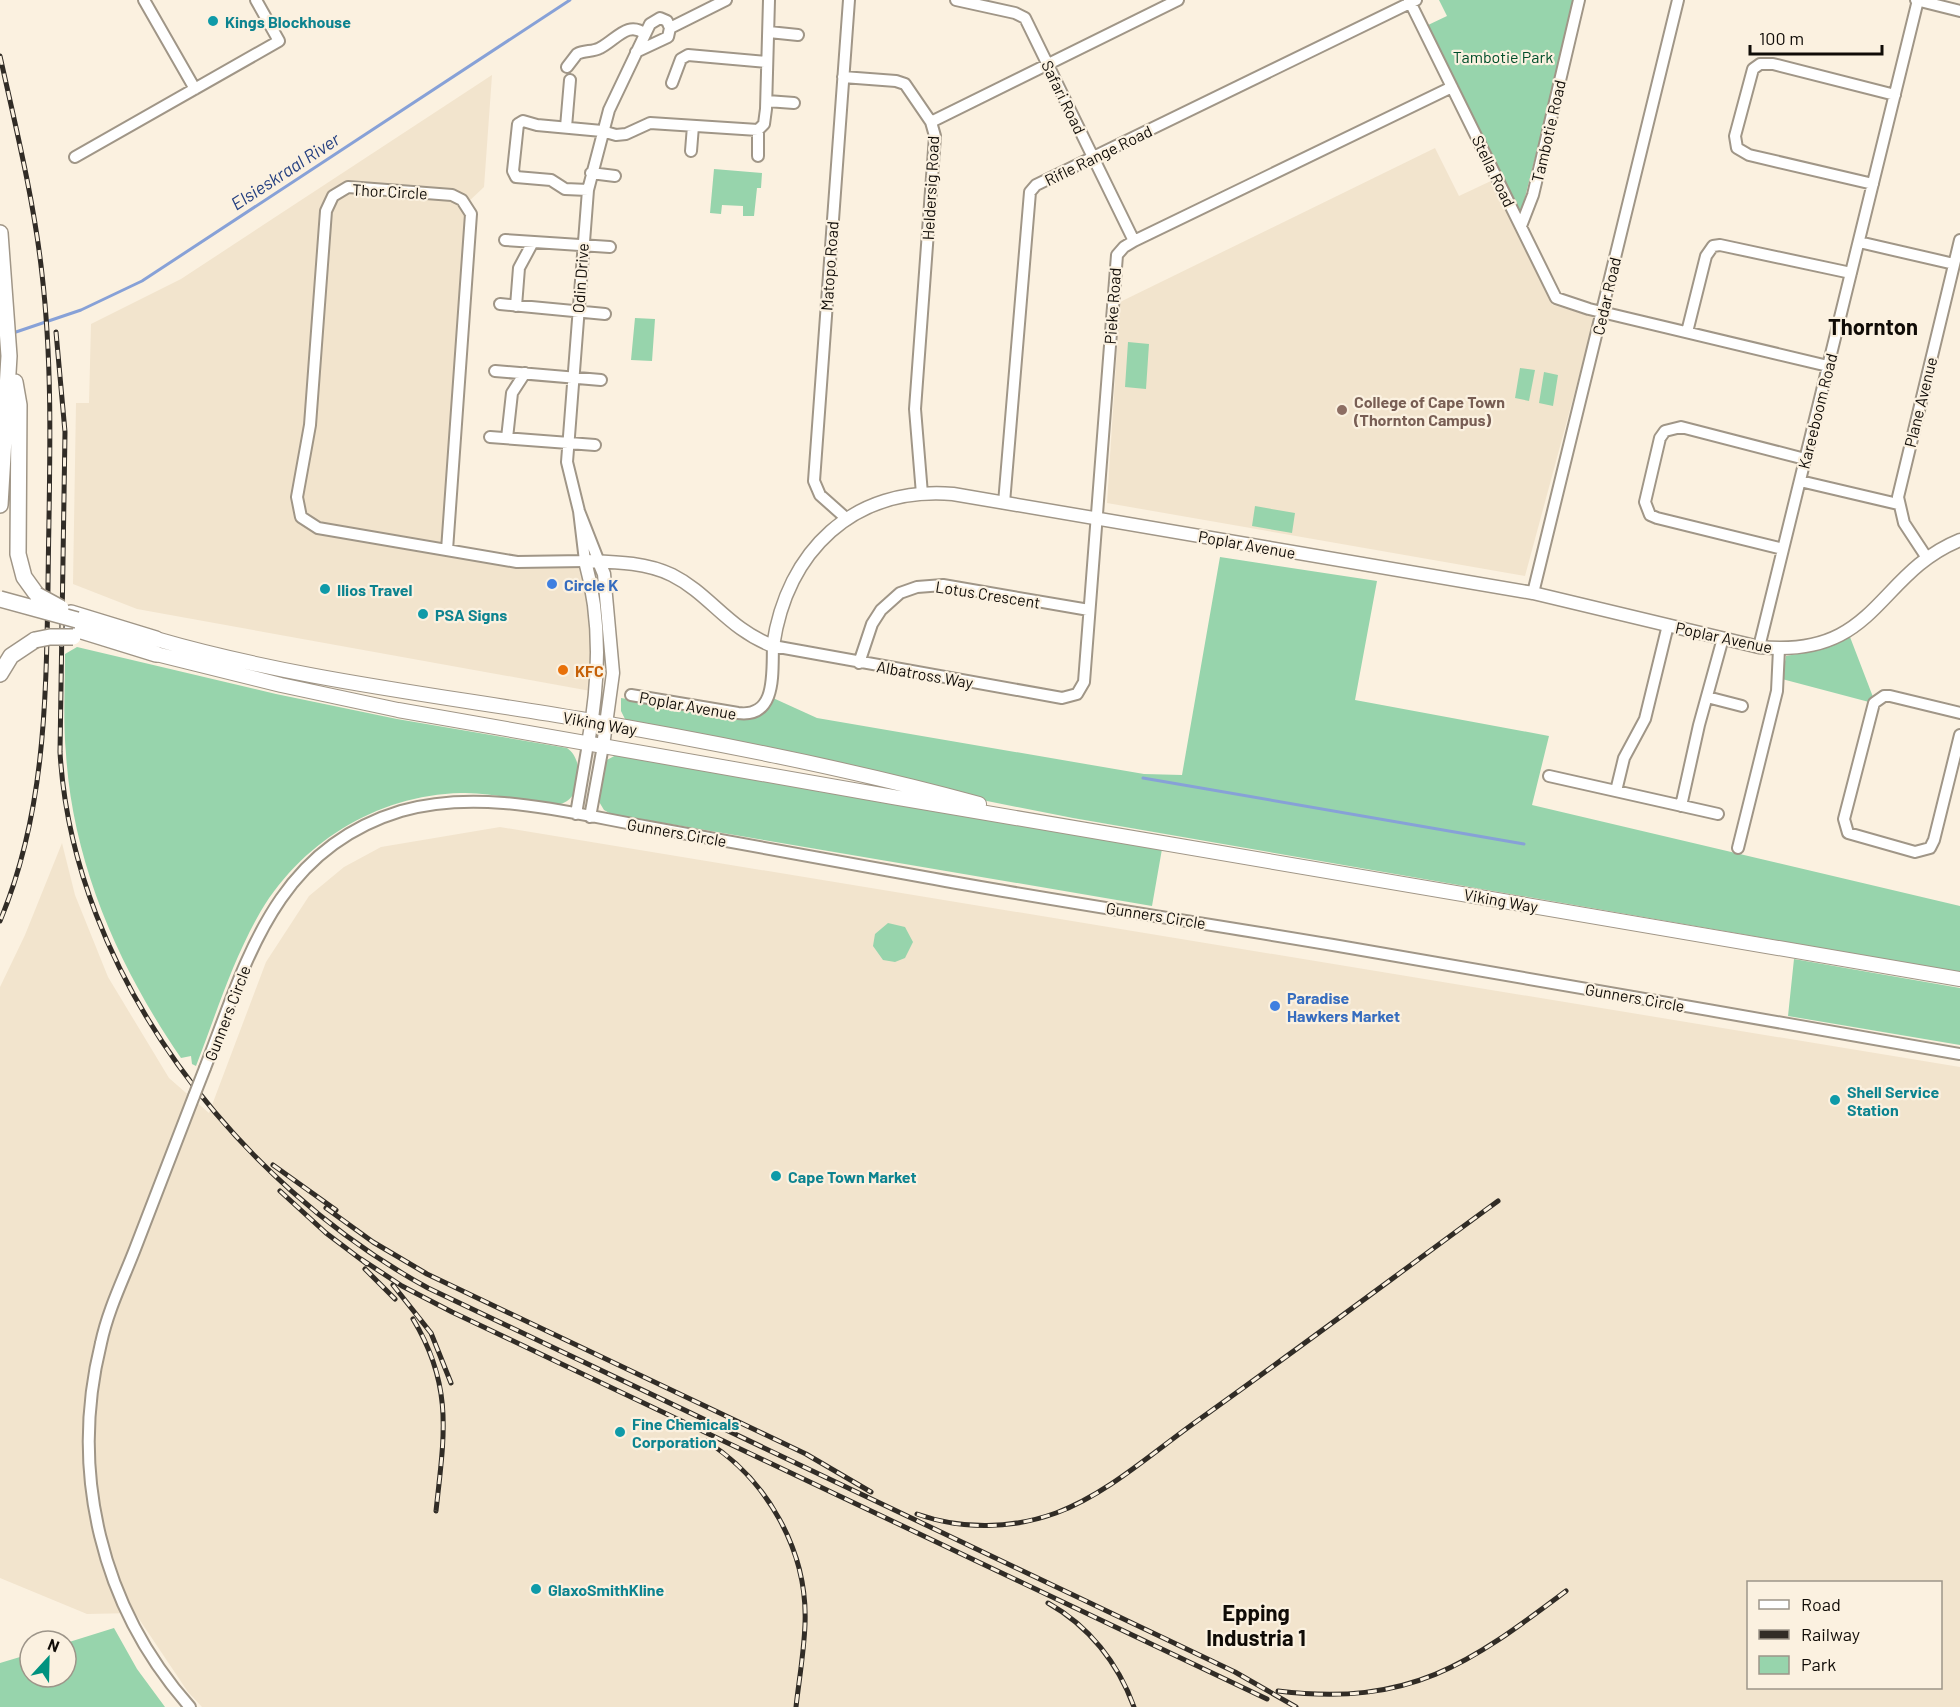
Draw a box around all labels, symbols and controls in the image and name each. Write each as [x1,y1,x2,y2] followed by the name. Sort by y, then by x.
[225,12,351,31] place label: Kings Blockhouse
[206,14,220,28] marker: Kings Blockhouse
[1750,18,1882,56] scale bar
[1759,27,1804,49] text: 100 m
[1453,47,1553,66] park label: Tambotie Park
[1038,57,1090,137] street label: Safari Road
[1527,78,1569,184] street label: Tambotie Road
[1041,121,1155,189] street label: Rifle Range Road
[226,127,344,214] water label: Elsieskraal River
[1468,132,1520,210] street label: Stella Road
[918,135,942,241] street label: Heldersig Road
[352,180,428,202] street label: Thor Circle
[816,221,842,311] street label: Matopo Road
[568,242,592,314] street label: Odin Drive
[1588,255,1624,337] street label: Cedar Road
[1100,267,1124,345] street label: Pieke Road
[1828,313,1918,339] district label: Thornton
[1793,351,1841,471] street label: Kareeboom Road
[1900,355,1940,449] street label: Plane Avenue
[1353,392,1505,429] place label: College of Cape Town (Thornton Campus)
[1335,403,1349,417] marker: College of Cape Town (Thornton Campus)
[1197,526,1297,562] street label: Poplar Avenue
[564,575,618,594] place label: Circle K
[934,576,1042,612] street label: Lotus Crescent
[545,577,559,591] marker: Circle K
[337,580,413,599] place label: Ilios Travel
[318,582,332,596] marker: Ilios Travel
[435,605,507,624] place label: PSA Signs
[416,607,430,621] marker: PSA Signs
[1674,617,1774,657] street label: Poplar Avenue
[875,656,975,692] street label: Albatross Way
[575,661,604,680] place label: KFC
[556,663,570,677] marker: KFC
[638,687,738,723] street label: Poplar Avenue
[562,707,639,739] street label: Viking Way
[626,814,728,850] street label: Gunners Circle
[1463,884,1540,916] street label: Viking Way
[1105,898,1207,932] street label: Gunners Circle
[200,963,254,1063] street label: Gunners Circle
[1584,979,1686,1015] street label: Gunners Circle
[1287,988,1400,1025] place label: Paradise Hawkers Market
[1268,999,1282,1013] marker: Paradise Hawkers Market
[1847,1082,1939,1119] place label: Shell Service Station
[1828,1093,1842,1107] marker: Shell Service Station
[788,1167,917,1186] place label: Cape Town Market
[769,1169,783,1183] marker: Cape Town Market
[632,1414,739,1451] place label: Fine Chemicals Corporation
[613,1425,627,1439] marker: Fine Chemicals Corporation
[548,1580,665,1599] place label: GlaxoSmithKline
[1747,1581,1942,1689] legend
[529,1582,543,1596] marker: GlaxoSmithKline
[1801,1593,1841,1615] text: Road
[1206,1599,1306,1650] district label: Epping Industria 1
[1801,1623,1860,1645] text: Railway
[18,1629,78,1689] north arrow
[45,1634,62,1655] text: N
[1801,1653,1836,1675] text: Park

